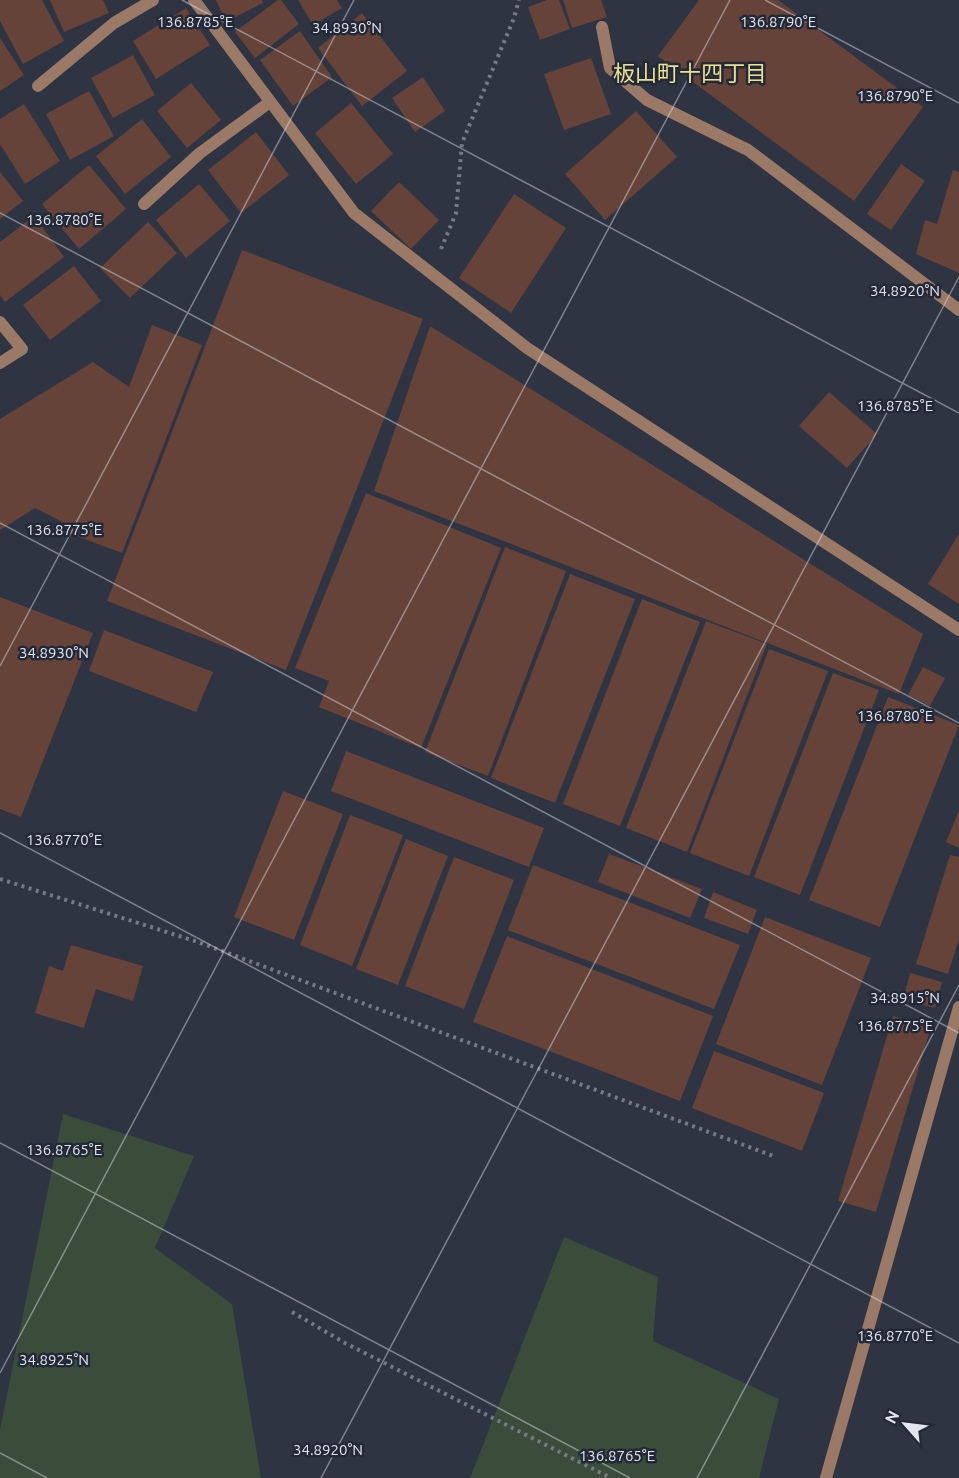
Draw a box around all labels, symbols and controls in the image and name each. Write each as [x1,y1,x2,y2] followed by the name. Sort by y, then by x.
[157,13,233,30] text: 136.8785°E
[740,13,816,30] text: 136.8790°E
[312,19,382,36] text: 34.8930°N
[613,60,767,85] district label: 板山町十四丁目
[857,87,933,104] text: 136.8790°E
[26,211,102,228] text: 136.8780°E
[870,282,940,299] text: 34.8920°N
[857,397,933,414] text: 136.8785°E
[26,521,102,538] text: 136.8775°E
[19,644,89,661] text: 34.8930°N
[857,707,933,724] text: 136.8780°E
[26,831,102,848] text: 136.8770°E
[870,989,940,1006] text: 34.8915°N
[857,1017,933,1034] text: 136.8775°E
[26,1141,102,1158] text: 136.8765°E
[857,1327,933,1344] text: 136.8770°E
[19,1351,89,1368] text: 34.8925°N
[875,1394,935,1454] north arrow
[881,1407,903,1426] text: N
[293,1441,363,1458] text: 34.8920°N
[579,1447,655,1464] text: 136.8765°E

